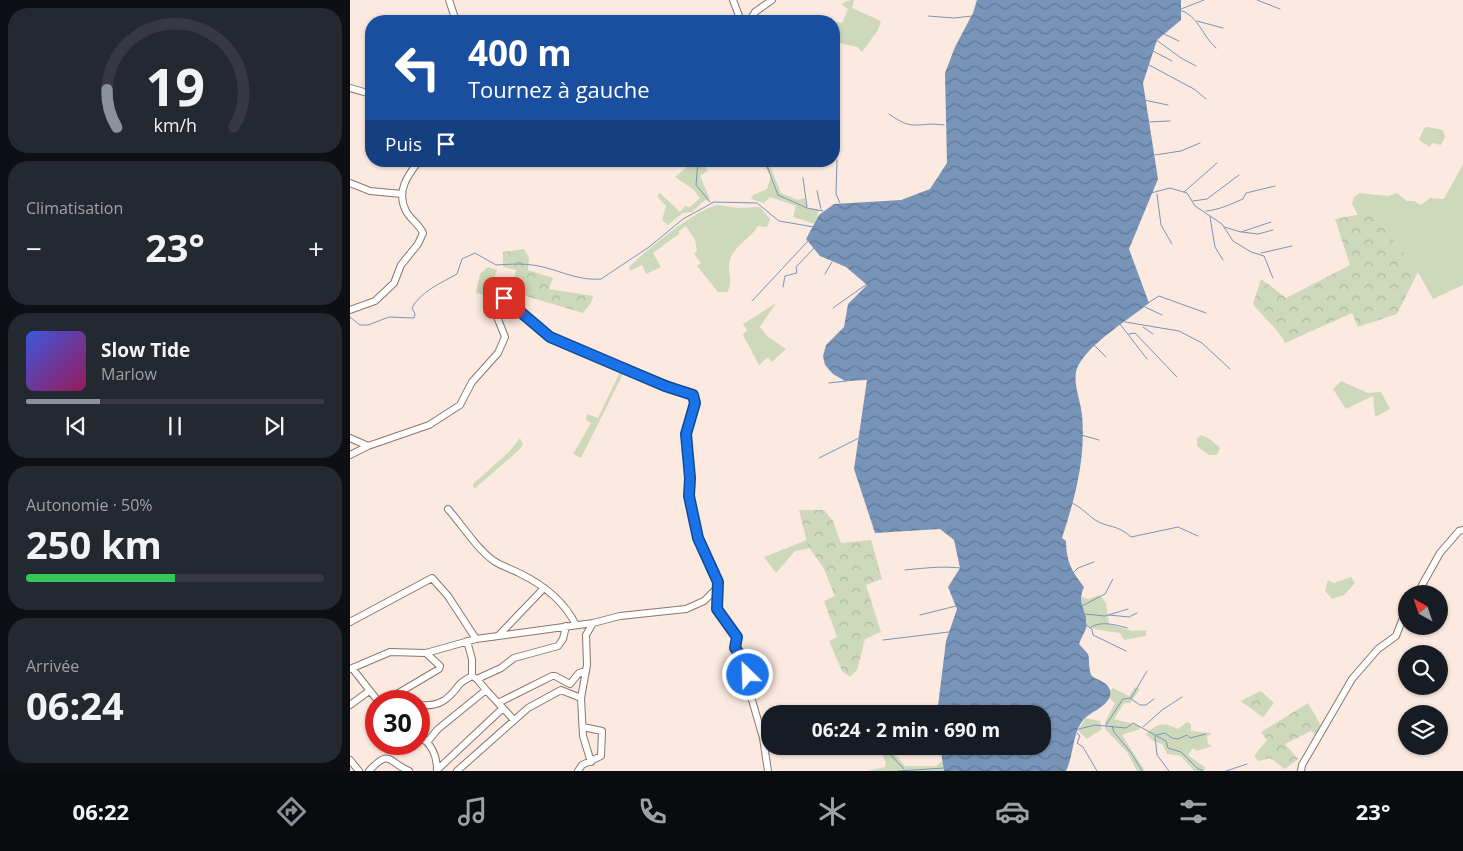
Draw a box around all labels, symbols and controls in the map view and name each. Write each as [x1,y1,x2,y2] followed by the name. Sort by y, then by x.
[468,29,572,76] text: 400 m
[385,35,450,100] icon: left
[145,50,205,121] text: 19
[468,74,650,104] text: Tournez à gauche
[153,113,197,137] text: km/h
[432,130,460,158] icon: arrive
[385,131,422,157] text: Puis
[26,197,123,219] text: Climatisation
[145,221,205,273] text: 23°
[26,229,42,267] text: −
[308,229,324,267] text: +
[483,277,525,319] pin
[490,284,518,312] icon: arrive
[101,337,190,363] text: Slow Tide
[101,363,157,385] text: Marlow
[62,412,90,440] icon: previous
[161,412,189,440] icon: pause
[260,412,288,440] icon: next
[26,494,153,516] text: Autonomie · 50%
[26,518,162,570] text: 250 km
[1398,585,1448,635] north arrow
[1398,585,1448,755] map controls
[1398,645,1448,695] button: search
[721,648,773,700] position arrow
[26,655,79,677] text: Arrivée
[26,679,124,731] text: 06:24
[365,690,430,755] speed limit sign: 30
[1398,705,1448,755] button: layers
[812,717,1000,743] text: 06:24 · 2 min · 690 m
[274,794,309,829] icon: directions
[455,794,490,829] icon: music
[635,794,670,829] icon: phone
[815,794,850,829] icon: climate
[995,794,1030,829] icon: car
[1176,794,1211,829] icon: filters
[73,796,129,826] text: 06:22
[1356,796,1390,826] text: 23°

